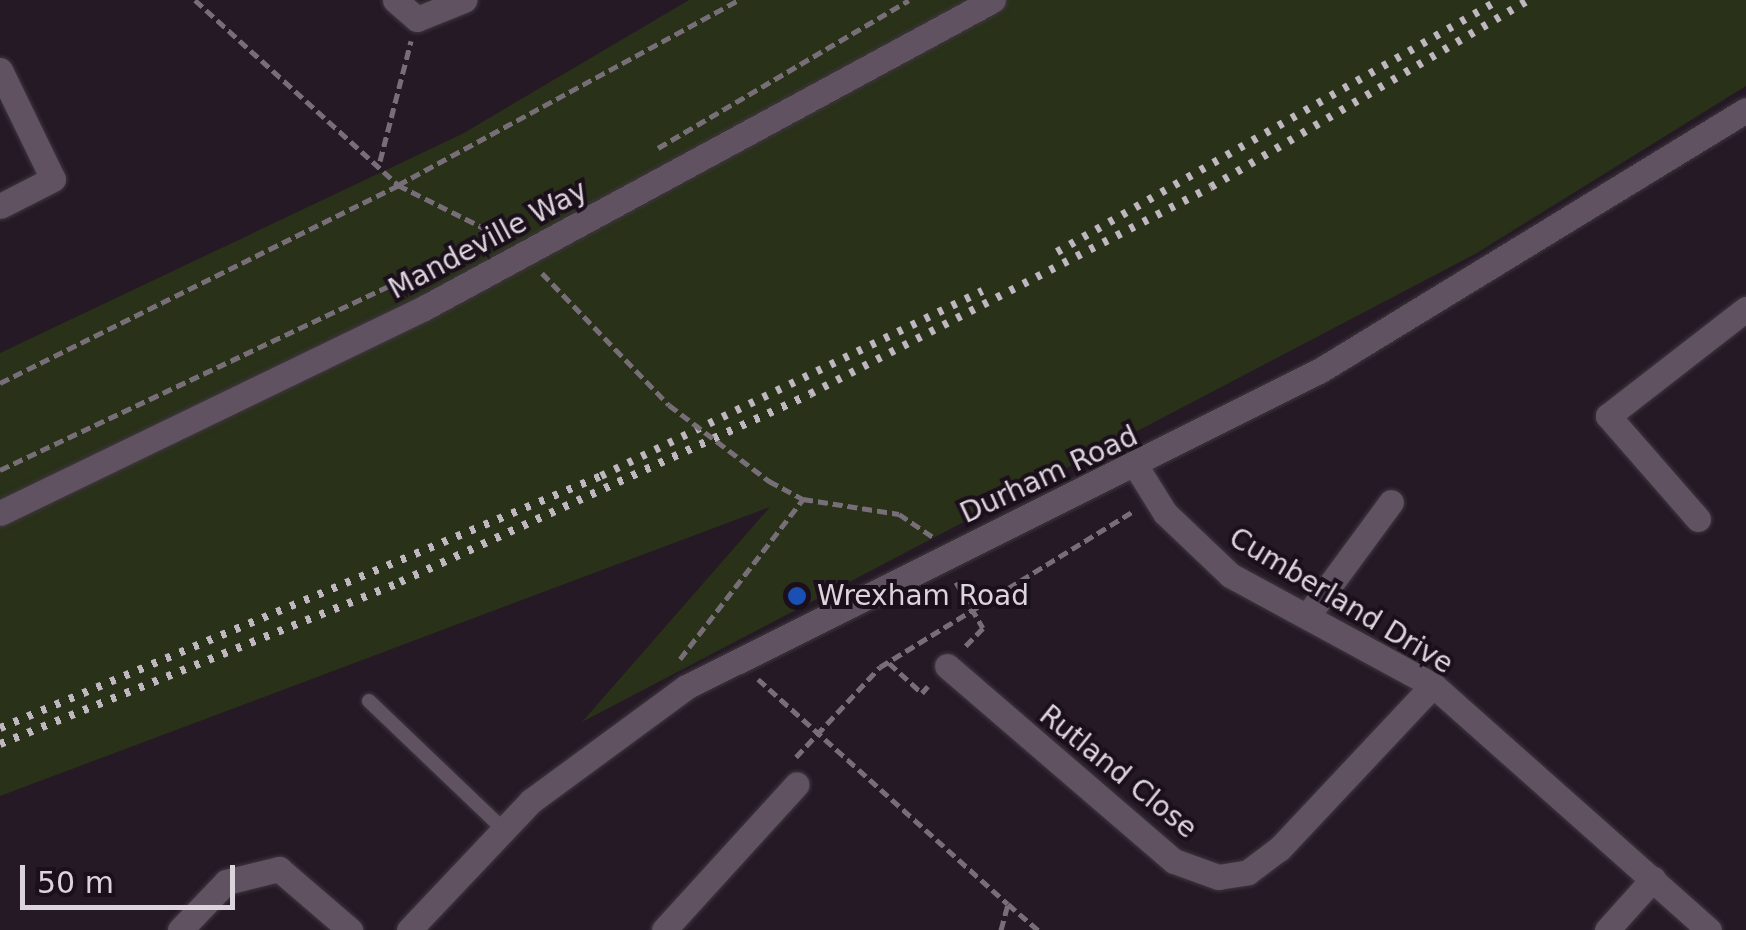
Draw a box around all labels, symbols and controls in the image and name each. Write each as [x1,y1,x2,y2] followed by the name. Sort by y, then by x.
[383,174,593,306] street label: Mandeville Way
[955,419,1143,531] street label: Durham Road
[1223,521,1459,681] street label: Cumberland Drive
[817,579,1029,613] place label: Wrexham Road
[786,585,808,607] marker: Wrexham Road
[1033,698,1203,846] street label: Rutland Close
[25,845,240,907] scale bar
[37,865,114,900] text: 50 m

